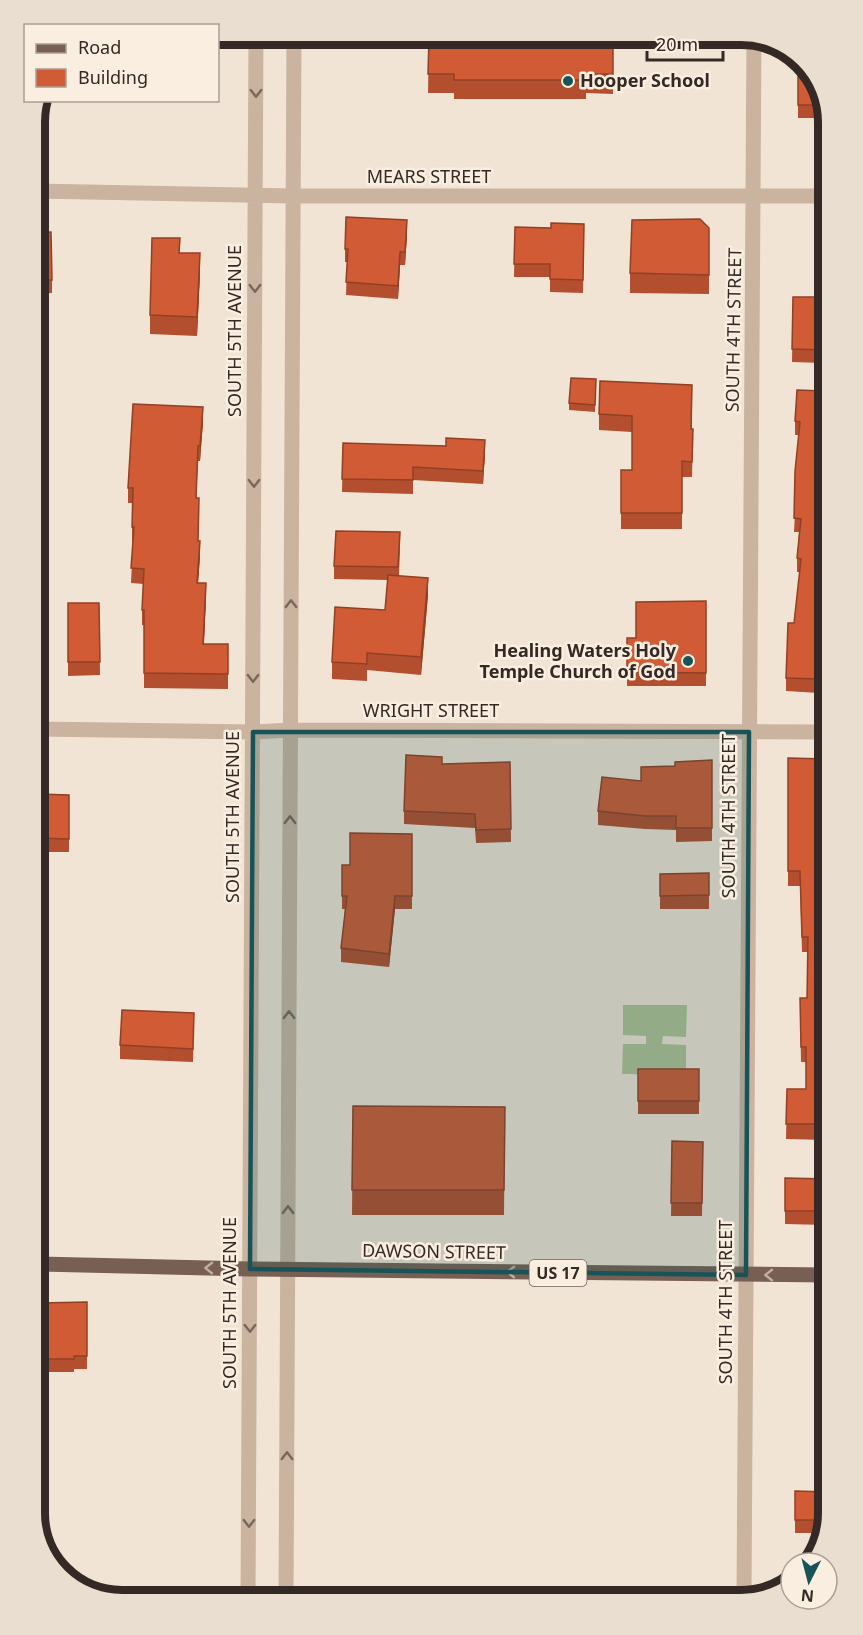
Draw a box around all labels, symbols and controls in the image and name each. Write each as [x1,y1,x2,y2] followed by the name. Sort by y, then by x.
[24,24,219,102] legend
[647,24,724,62] scale bar
[656,32,698,56] text: 20 m
[78,35,121,59] text: Road
[78,65,148,89] text: Building
[580,68,710,92] place label: Hooper School
[561,74,575,88] marker: Hooper School
[250,89,262,98] one-way arrow
[367,164,491,188] street label: MEARS STREET
[222,245,246,417] street label: SOUTH 5TH AVENUE
[720,248,746,412] street label: SOUTH 4TH STREET
[249,284,261,293] one-way arrow
[248,479,260,488] one-way arrow
[285,600,297,609] one-way arrow
[480,638,677,683] place label: Healing Waters Holy Temple Church of God
[681,654,695,668] marker: Healing Waters Holy Temple Church of God
[247,674,259,683] one-way arrow
[363,698,499,722] street label: WRIGHT STREET
[220,731,244,903] street label: SOUTH 5TH AVENUE
[716,734,740,898] street label: SOUTH 4TH STREET
[284,816,296,825] one-way arrow
[283,1011,295,1020] one-way arrow
[282,1206,294,1215] one-way arrow
[217,1217,241,1389] street label: SOUTH 5TH AVENUE
[713,1220,737,1384] street label: SOUTH 4TH STREET
[362,1238,506,1264] street label: DAWSON STREET
[530,1260,586,1286] road number: US 17
[204,1262,213,1274] one-way arrow
[506,1266,515,1278] one-way arrow
[764,1269,773,1281] one-way arrow
[244,1323,256,1332] one-way arrow
[281,1452,293,1461] one-way arrow
[243,1518,255,1527] one-way arrow
[779,1551,839,1611] north arrow
[800,1584,815,1608] text: N

